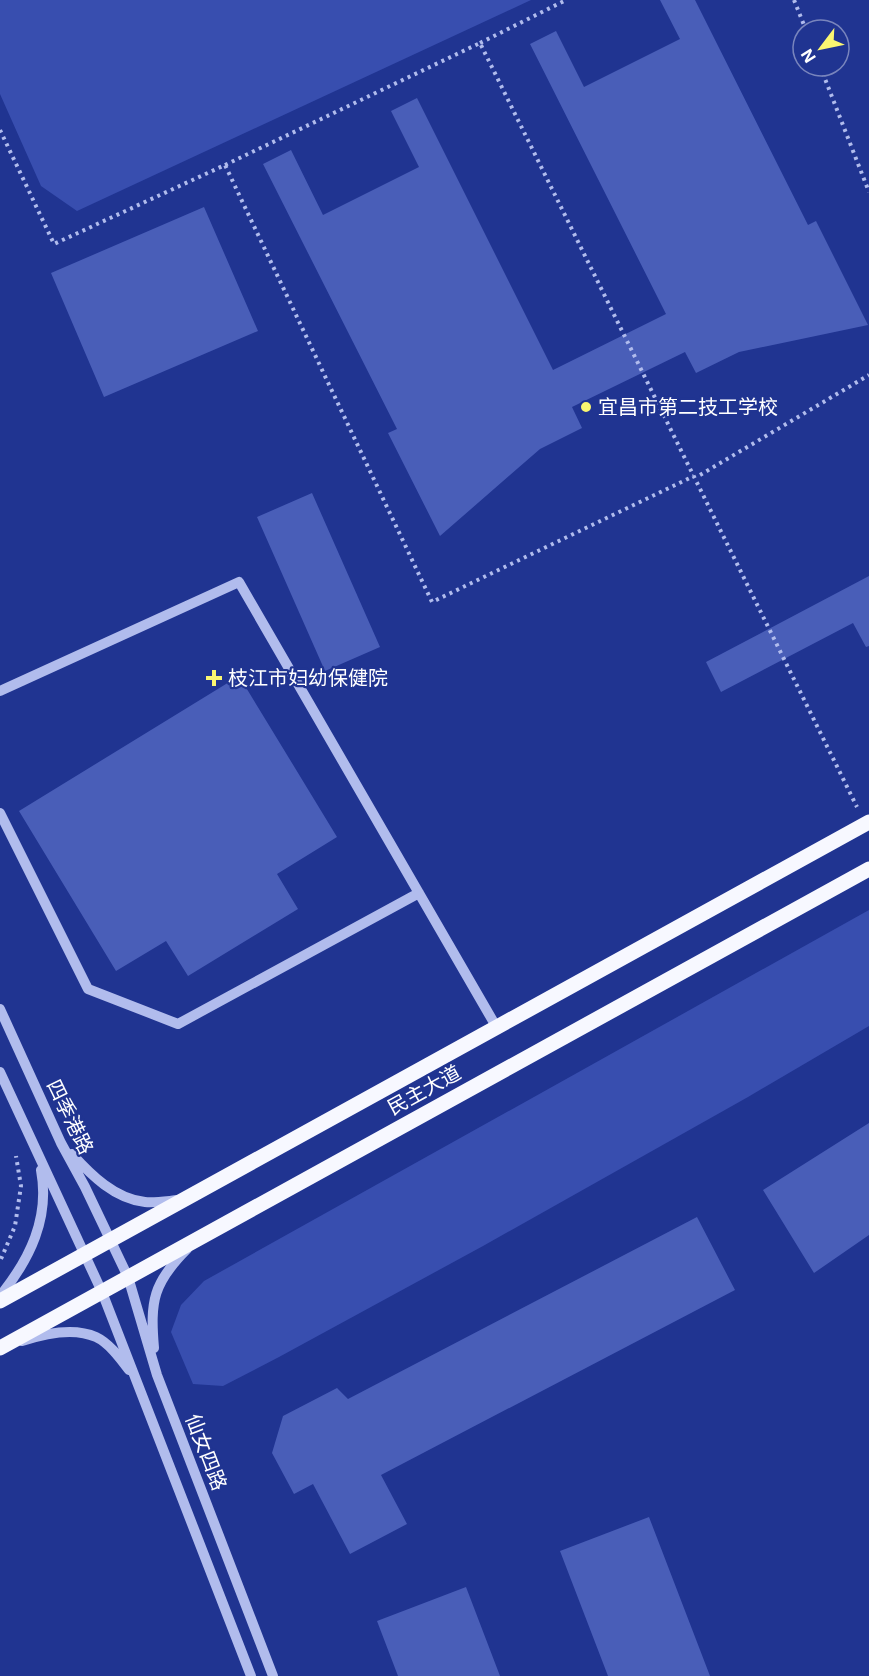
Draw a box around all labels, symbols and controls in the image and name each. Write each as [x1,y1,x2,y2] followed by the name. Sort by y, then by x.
[791,18,851,78] north arrow
[797,45,820,66] text: N
[598,395,778,419] place label: 宜昌市第二技工学校
[579,400,593,414] marker: 宜昌市第二技工学校
[228,666,388,690] place label: 枝江市妇幼保健院
[205,669,223,687] marker: 枝江市妇幼保健院
[383,1060,465,1120] street label: 民主大道
[42,1076,98,1158] street label: 四季港路
[180,1410,232,1494] street label: 仙女四路

